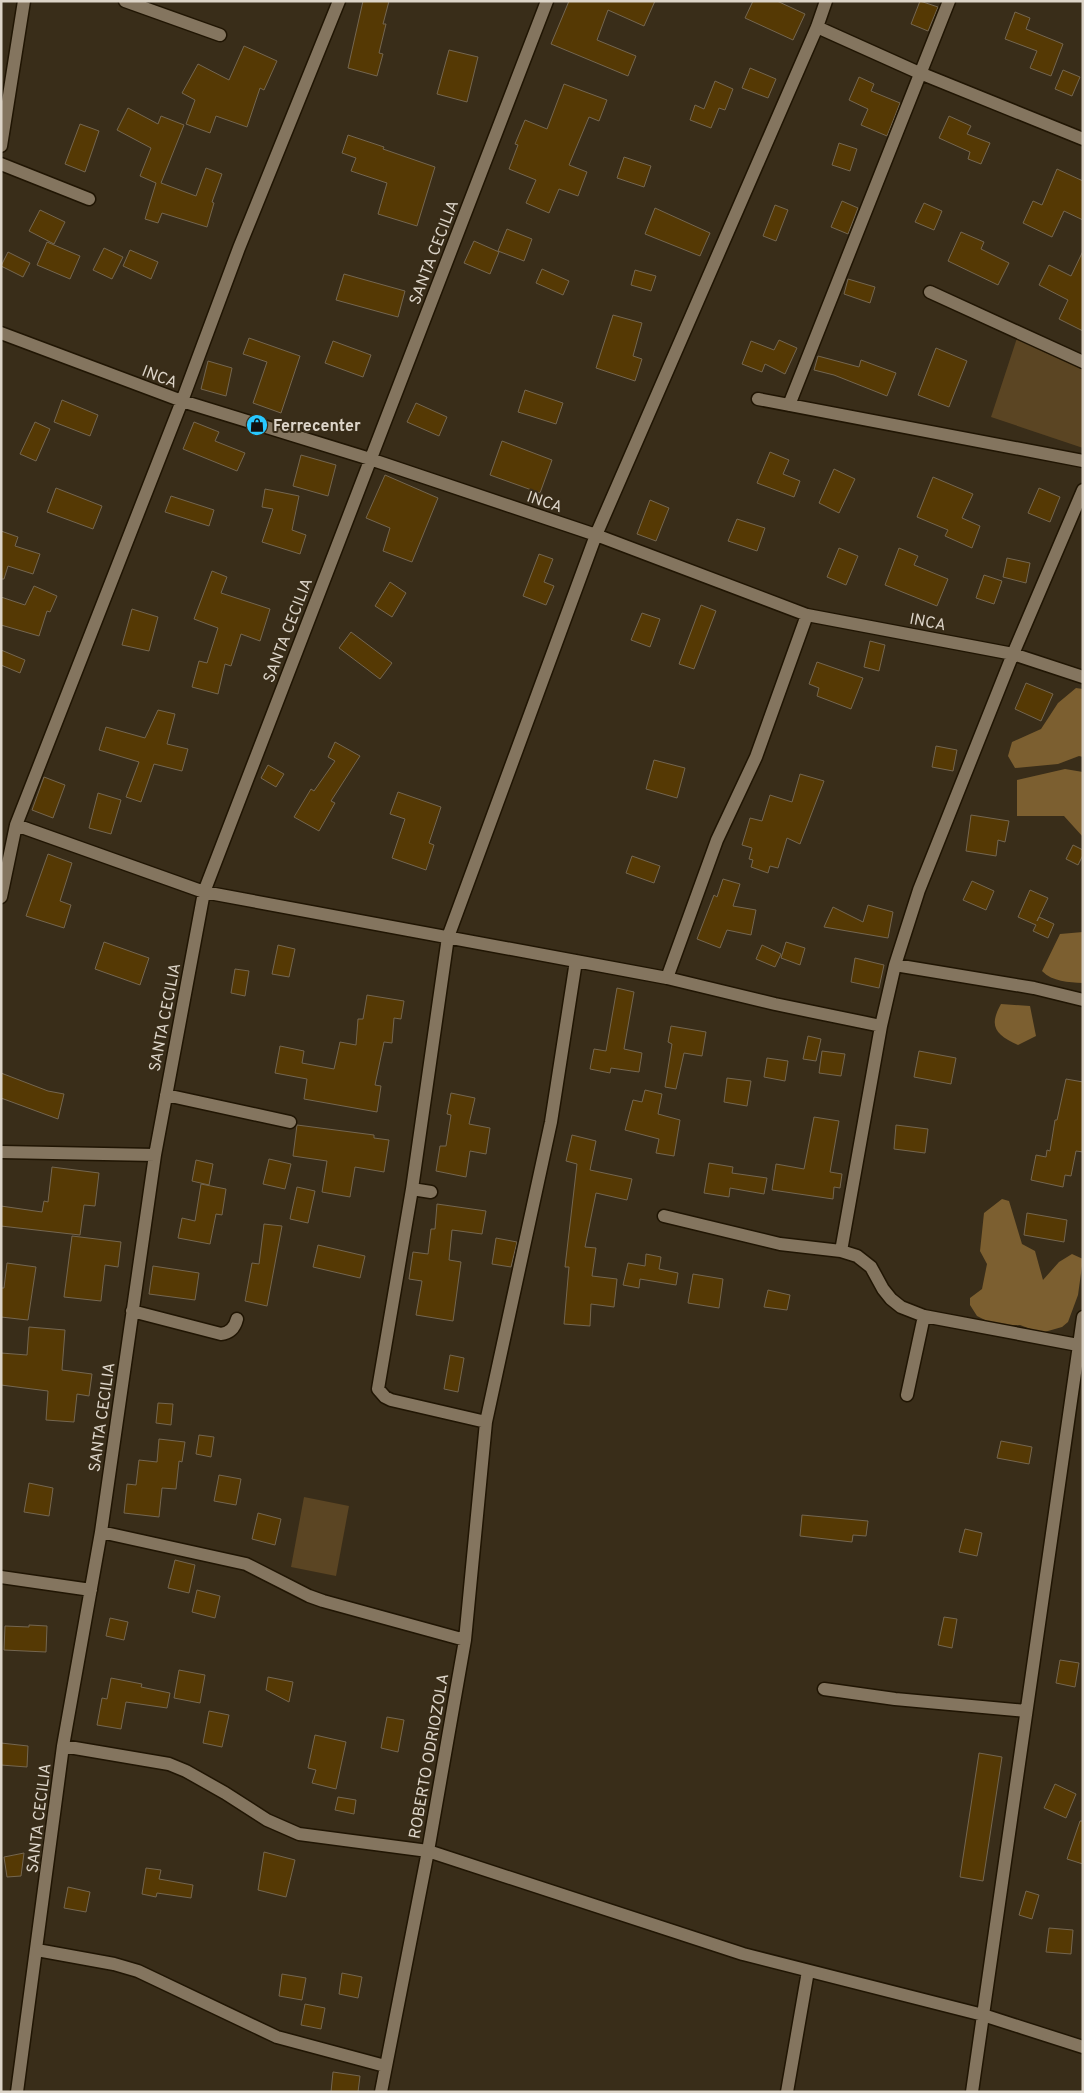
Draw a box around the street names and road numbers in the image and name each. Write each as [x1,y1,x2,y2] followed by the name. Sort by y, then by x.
[406,197,464,308] street label: SANTA CECILIA
[139,362,180,394] street label: INCA
[524,487,565,518] street label: INCA
[260,575,318,686] street label: SANTA CECILIA
[908,610,948,636] street label: INCA
[146,961,186,1073] street label: SANTA CECILIA
[85,1361,121,1473] street label: SANTA CECILIA
[406,1672,454,1841] street label: ROBERTO ODRIOZOLA
[23,1762,57,1874] street label: SANTA CECILIA

